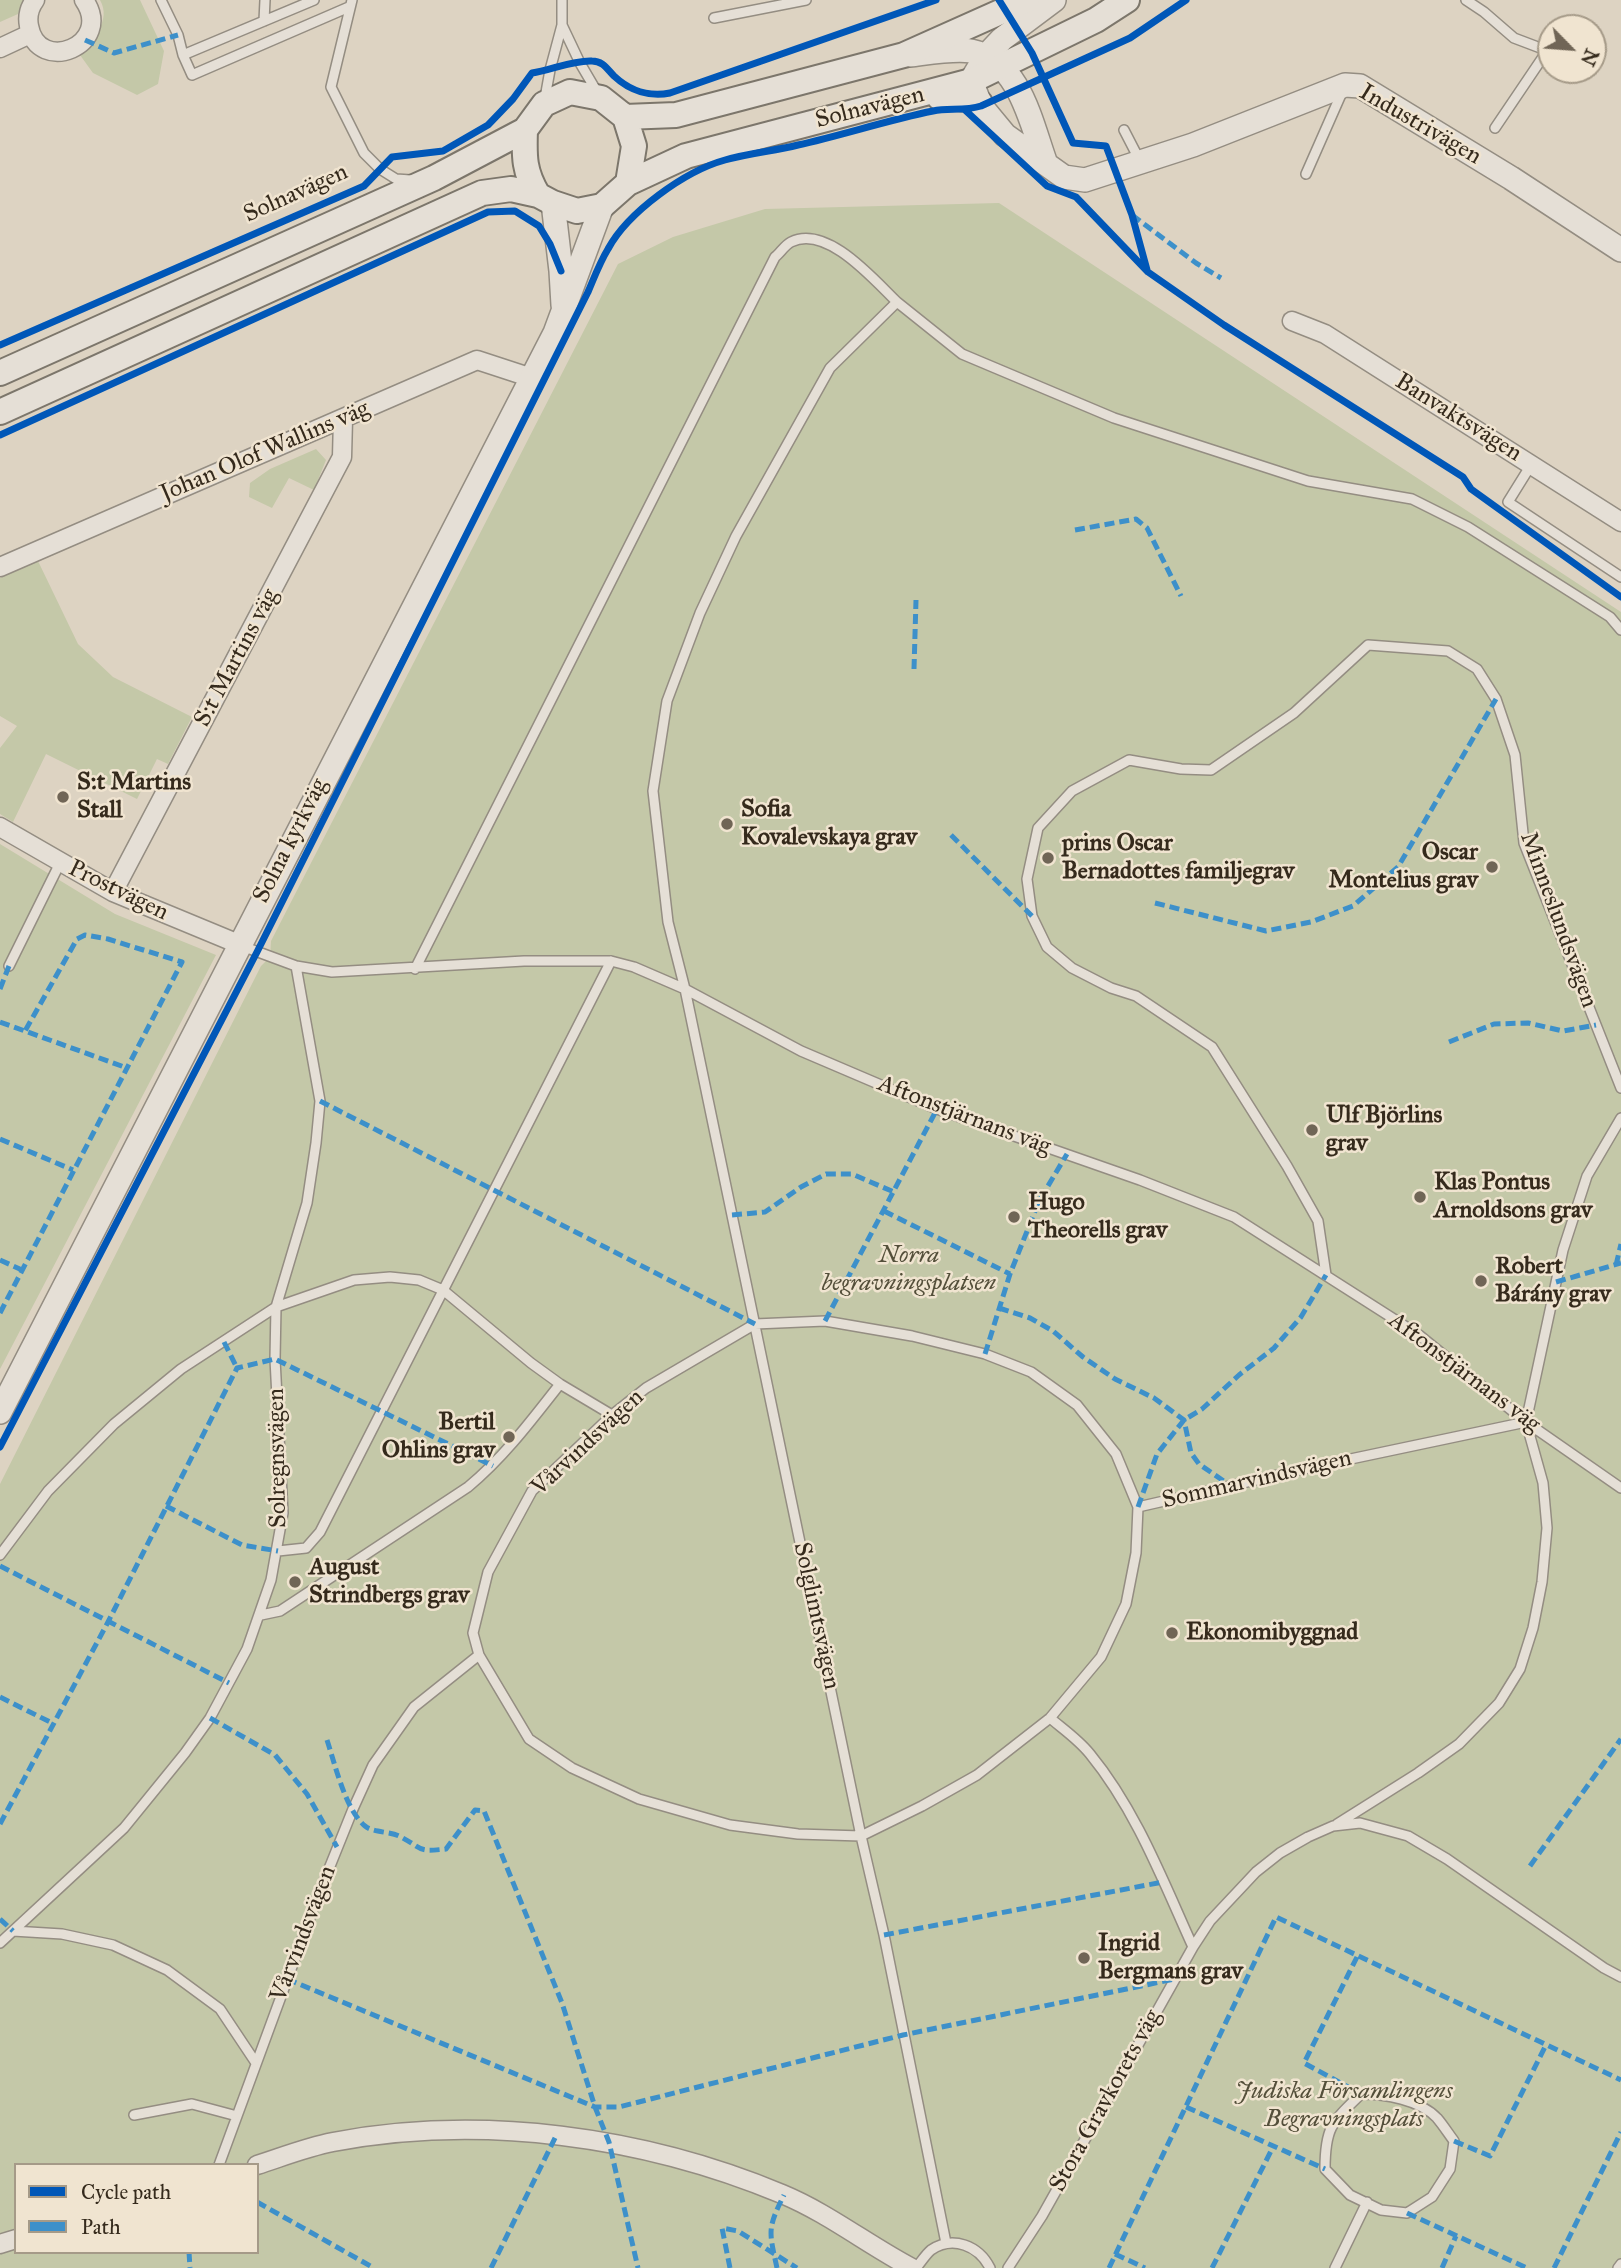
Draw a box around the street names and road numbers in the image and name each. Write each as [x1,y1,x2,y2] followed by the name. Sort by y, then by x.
[1354,78,1486,172] street label: Industrivägen
[813,81,927,135] street label: Solnavägen
[239,158,353,230] street label: Solnavägen
[1389,368,1527,468] street label: Banvaktsvägen
[156,395,374,509] street label: Johan Olof Wallins väg
[189,584,285,732] street label: S:t Martins väg
[247,774,335,908] street label: Solna kyrkväg
[1513,828,1603,1012] street label: Minneslundsvägen
[63,854,173,928] street label: Prostvägen
[873,1070,1055,1162] street label: Aftonstjärnans väg
[1382,1306,1546,1440] street label: Aftonstjärnans väg
[526,1384,650,1502] street label: Vårvindsvägen
[262,1388,294,1528] street label: Solregnsvägen
[1159,1444,1355,1516] street label: Sommarvindsvägen
[786,1540,846,1692] street label: Solglimtsvägen
[265,1862,343,2006] street label: Vårvindsvägen
[1044,2005,1168,2197] street label: Stora Gravkorets väg

